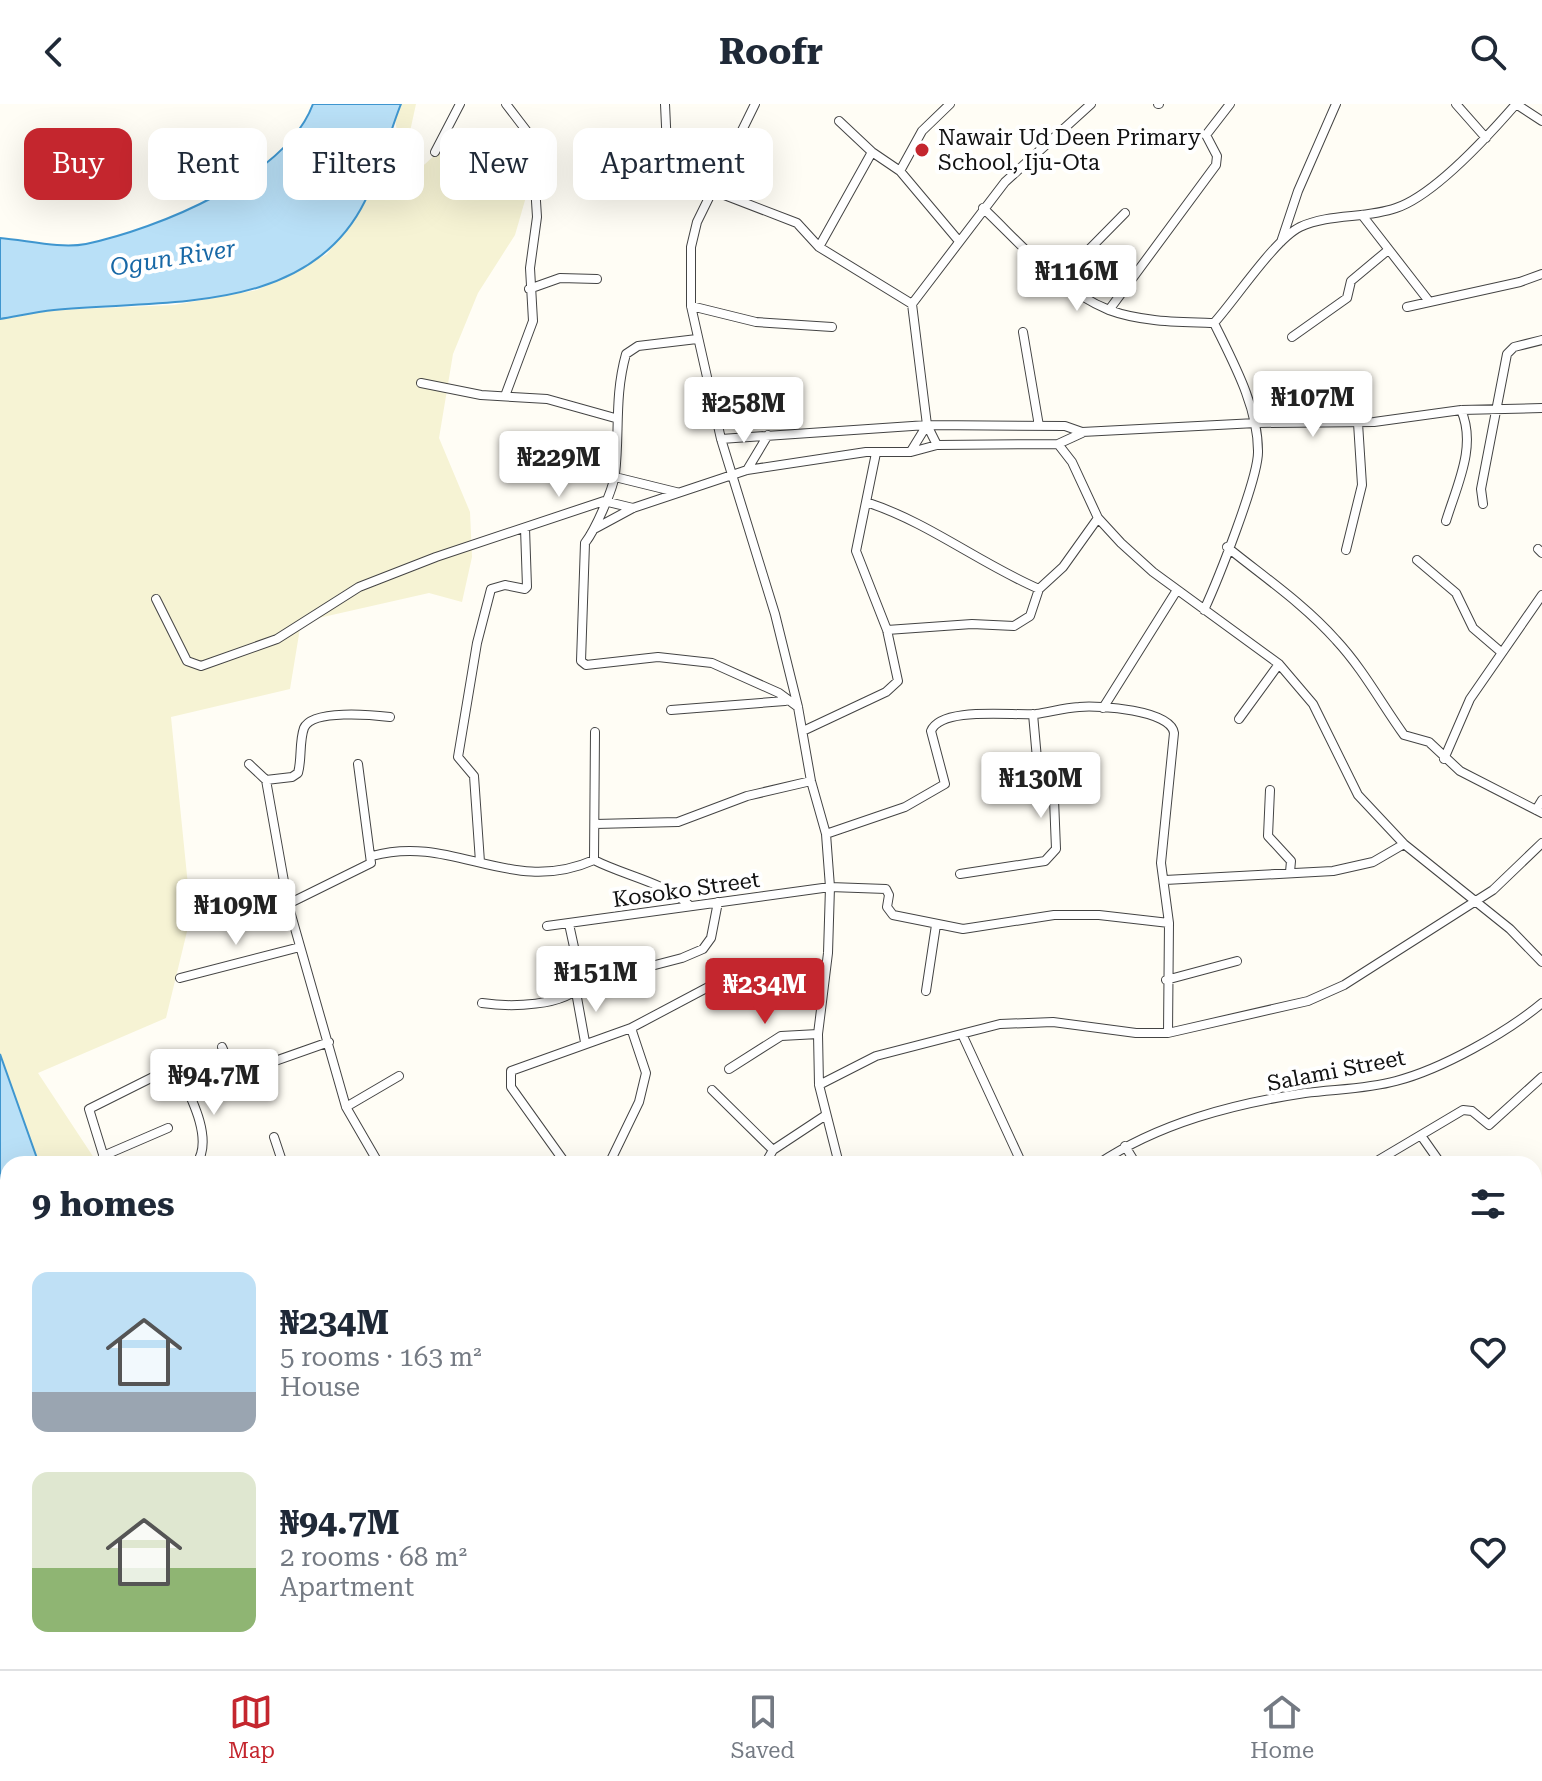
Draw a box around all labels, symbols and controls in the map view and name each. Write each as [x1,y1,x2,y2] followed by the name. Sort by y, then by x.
[32,30,76,74] icon: back
[1466,30,1510,74] icon: search
[719,31,823,73] text: Roofr
[938,125,1201,175] place label: Nawair Ud Deen Primary School, Iju-Ota
[24,128,132,200] chip: Buy
[148,128,267,200] chip: Rent
[283,128,424,200] chip: Filters
[440,128,557,200] chip: New
[573,128,773,200] chip: Apartment
[913,141,931,159] marker: Nawair Ud Deen Primary School, Iju-Ota
[108,234,238,282] water label: Ogun River
[1021,245,1133,313] pin: ₦116M
[1035,256,1119,286] text: ₦116M
[1257,371,1369,439] pin: ₦107M
[688,377,800,445] pin: ₦258M
[1271,382,1355,412] text: ₦107M
[702,388,786,418] text: ₦258M
[503,431,615,499] pin: ₦229M
[517,442,601,472] text: ₦229M
[985,752,1097,820] pin: ₦130M
[999,763,1083,793] text: ₦130M
[611,867,761,912] street label: Kosoko Street
[180,879,292,947] pin: ₦109M
[194,890,278,920] text: ₦109M
[540,946,652,1014] pin: ₦151M
[554,957,638,987] text: ₦151M
[709,958,821,1026] pin: ₦234M
[723,969,807,999] text: ₦234M
[1265,1045,1407,1096] street label: Salami Street
[149,1049,279,1117] pin: ₦94.7M
[168,1060,260,1090] text: ₦94.7M
[1466,1182,1510,1226] icon: filters
[32,1184,175,1224] text: 9 homes
[280,1302,389,1342] text: ₦234M
[96,1304,192,1400] icon: home
[1466,1330,1510,1374] icon: heart
[280,1342,482,1372] text: 5 rooms · 163 m²
[280,1372,360,1402] text: House
[280,1502,400,1542] text: ₦94.7M
[96,1504,192,1600] icon: home
[1466,1530,1510,1574] icon: heart
[280,1542,467,1572] text: 2 rooms · 68 m²
[280,1572,414,1602] text: Apartment
[228,1690,275,1763] tab: Map
[731,1690,795,1763] tab: Saved
[1250,1690,1314,1763] tab: Home

